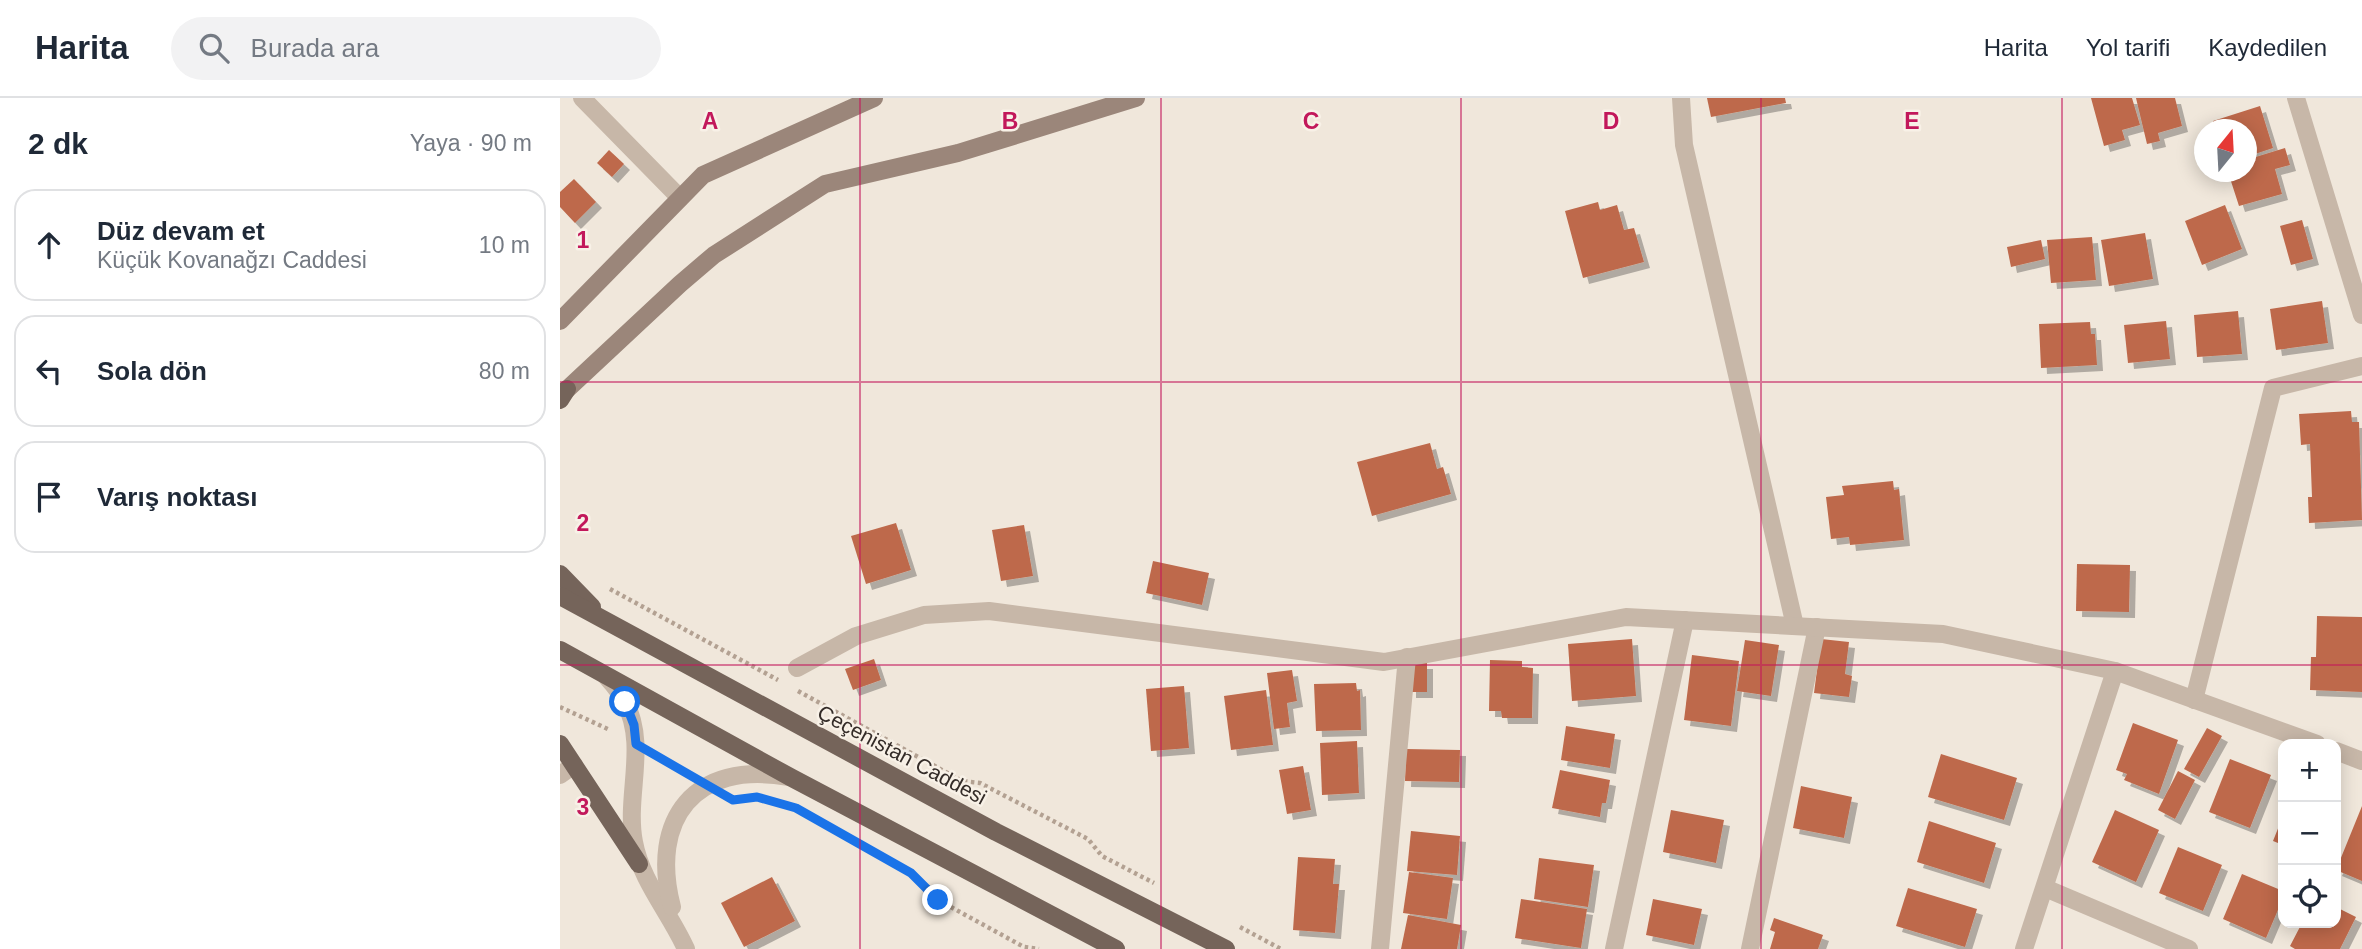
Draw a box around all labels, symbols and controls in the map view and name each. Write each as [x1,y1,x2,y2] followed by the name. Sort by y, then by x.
[171,17,661,80] search box
[35,29,129,66] text: Harita
[195,29,233,67] icon: search
[251,33,379,63] text: Burada ara
[1984,34,2048,61] text: Harita
[2086,34,2170,61] text: Yol tarifi
[2208,34,2327,61] text: Kaydedilen
[702,108,718,134] text: A
[1002,108,1018,134] text: B
[1303,108,1319,134] text: C
[1603,108,1619,134] text: D
[1904,108,1920,134] text: E
[2194,119,2257,182] north arrow
[28,127,88,160] text: 2 dk
[410,130,532,156] text: Yaya · 90 m
[97,216,265,246] text: Düz devam et
[30,226,68,264] icon: ahead
[577,227,590,253] text: 1
[479,232,530,258] text: 10 m
[97,247,367,273] text: Küçük Kovanağzı Caddesi
[30,352,68,390] icon: left
[97,356,207,386] text: Sola dön
[479,358,530,384] text: 80 m
[30,478,68,516] icon: arrive
[97,482,257,512] text: Varış noktası
[577,510,589,536] text: 2
[609,686,640,717] route start
[814,700,991,809] street label: Çeçenistan Caddesi
[2278,739,2341,928] map controls
[2278,739,2341,802] button: +
[577,794,589,820] text: 3
[2278,802,2341,865] button: −
[2278,865,2341,928] button: locate
[922,884,953,915] route end

